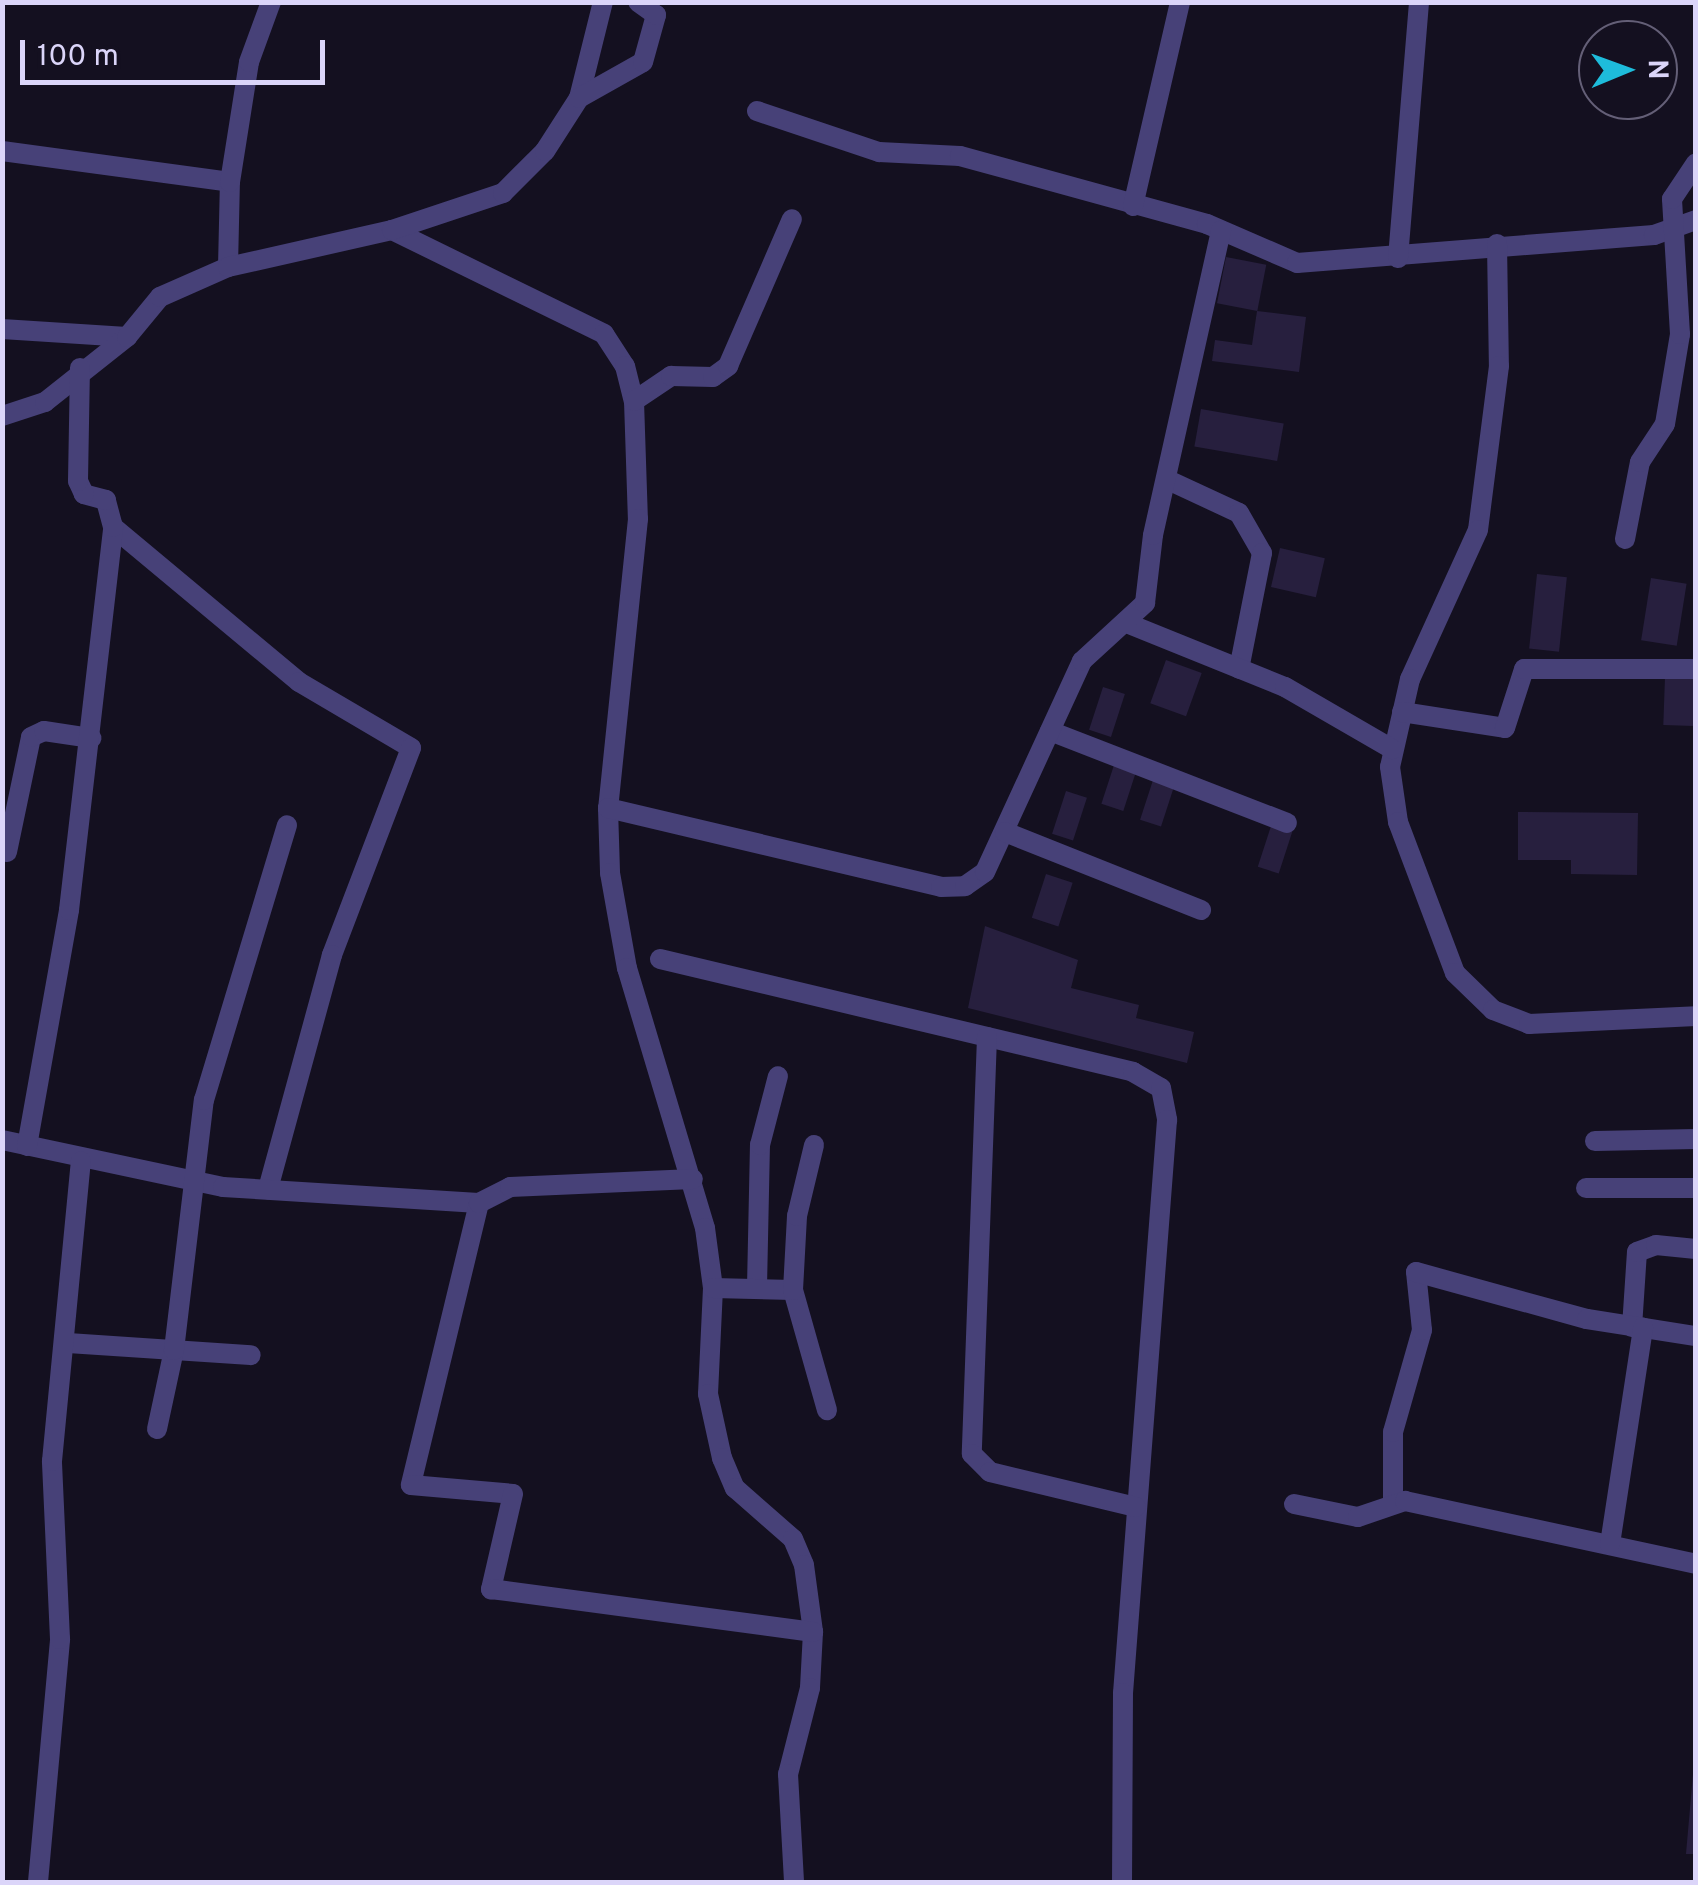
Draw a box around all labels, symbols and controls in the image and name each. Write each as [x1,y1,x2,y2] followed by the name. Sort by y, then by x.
[25,20,330,82] scale bar
[1578,20,1678,120] north arrow
[37,39,119,76] text: 100 m
[1638,59,1674,80] text: N

